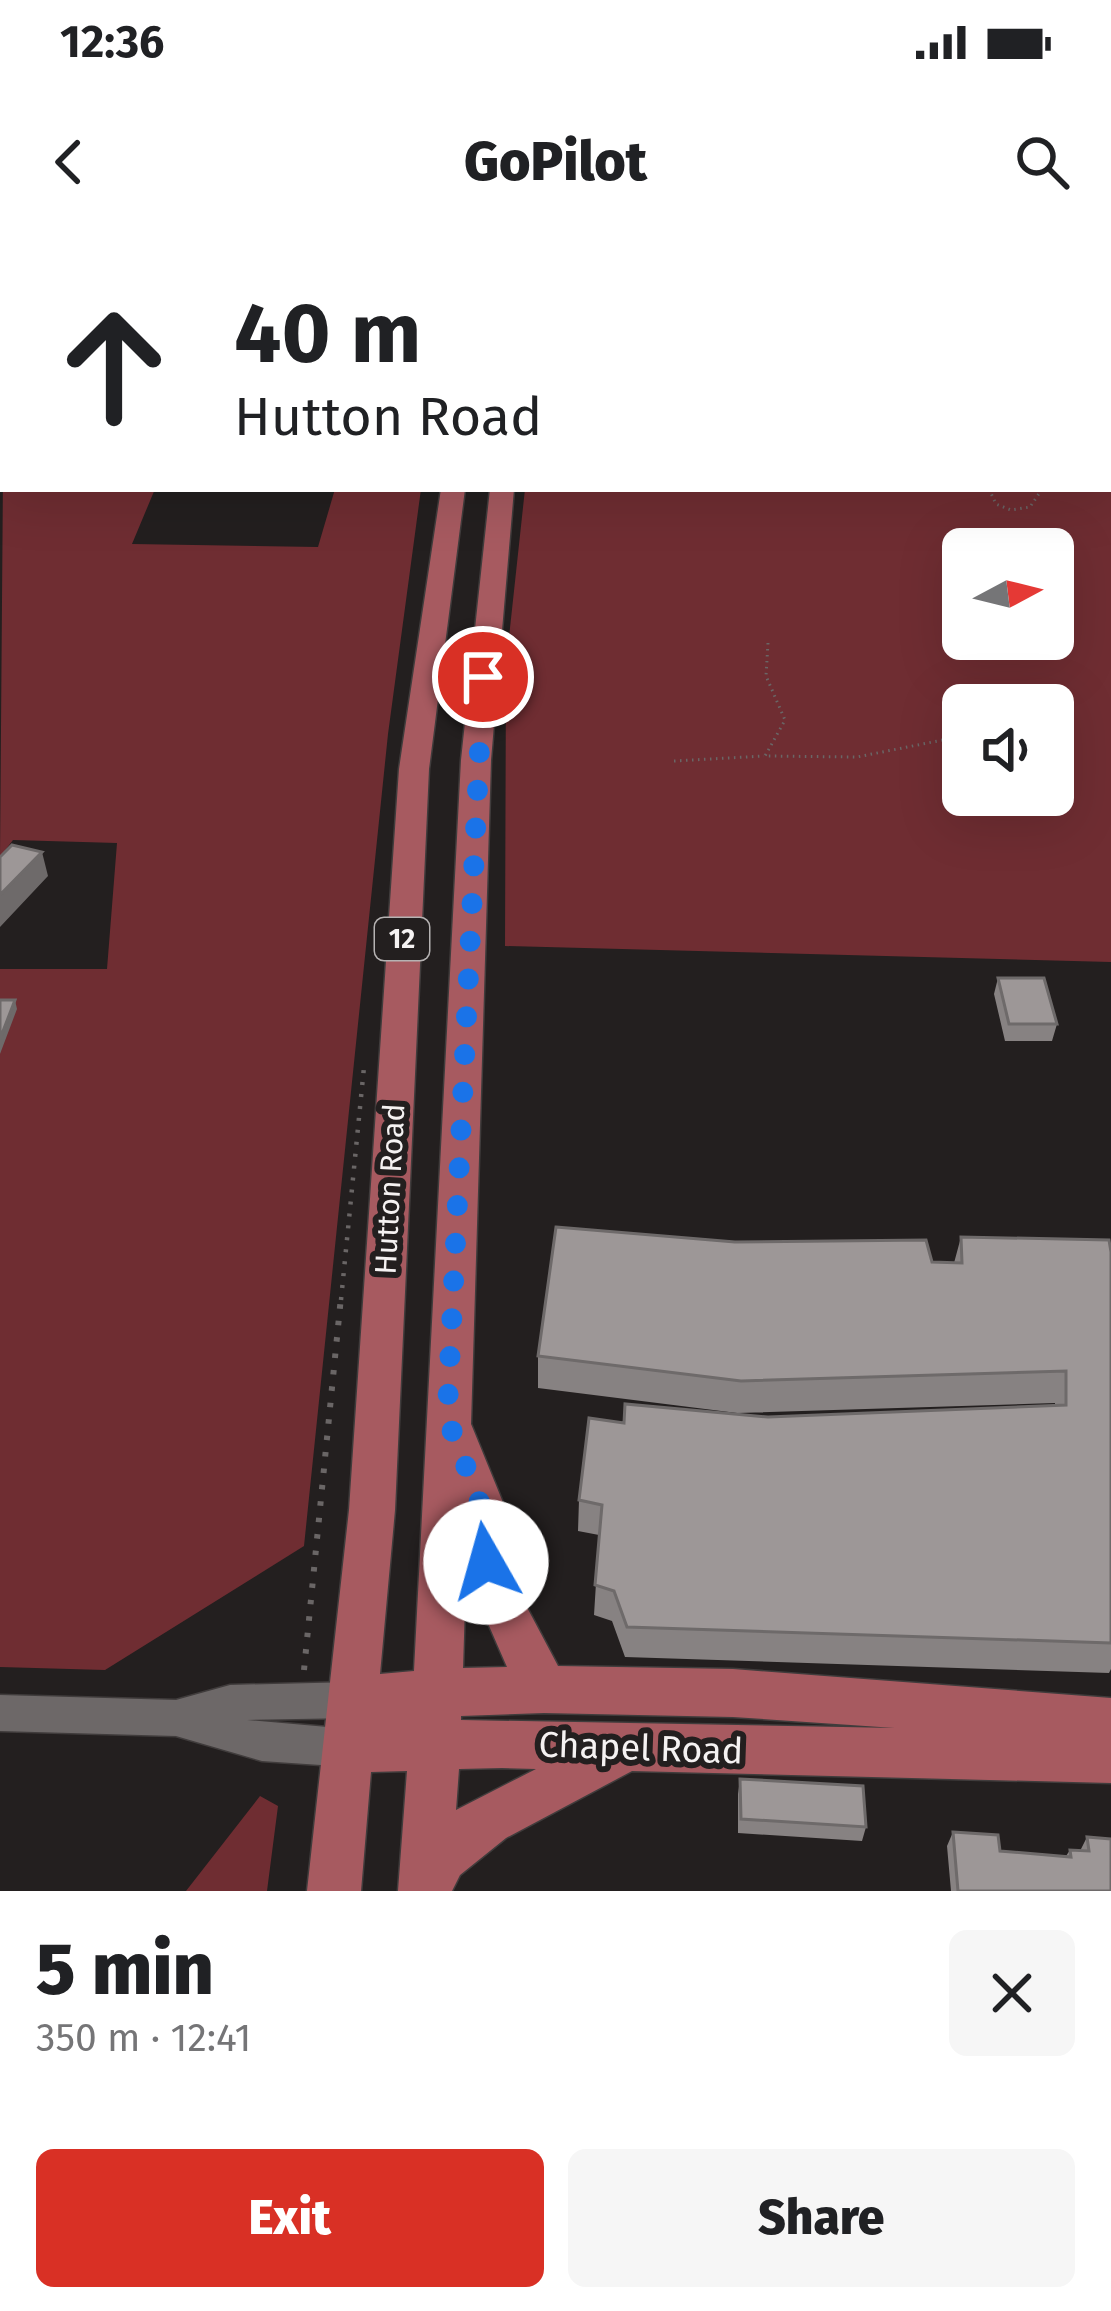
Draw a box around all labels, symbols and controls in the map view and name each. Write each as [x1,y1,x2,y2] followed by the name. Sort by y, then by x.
[60,15,164,69] text: 12:36
[36,129,102,195] icon: back
[1009,129,1075,195] icon: search
[464,130,647,194] text: GoPilot
[234,283,422,384] text: 40 m
[36,288,192,444] icon: ahead
[234,385,542,449] text: Hutton Road
[942,528,1074,660] north arrow
[942,528,1074,816] map controls
[432,626,534,728] pin
[450,644,516,710] icon: arrive
[942,684,1074,816] button: sound
[375,918,429,960] road number: 12
[368,1103,412,1275] street label: Hutton Road
[423,1499,549,1625] position arrow
[538,1722,744,1774] street label: Chapel Road
[36,1927,214,2013] text: 5 min
[949,1930,1075,2056] button: close
[36,2015,251,2061] text: 350 m · 12:41
[36,2149,544,2287] button: Exit
[568,2149,1075,2287] button: Share

